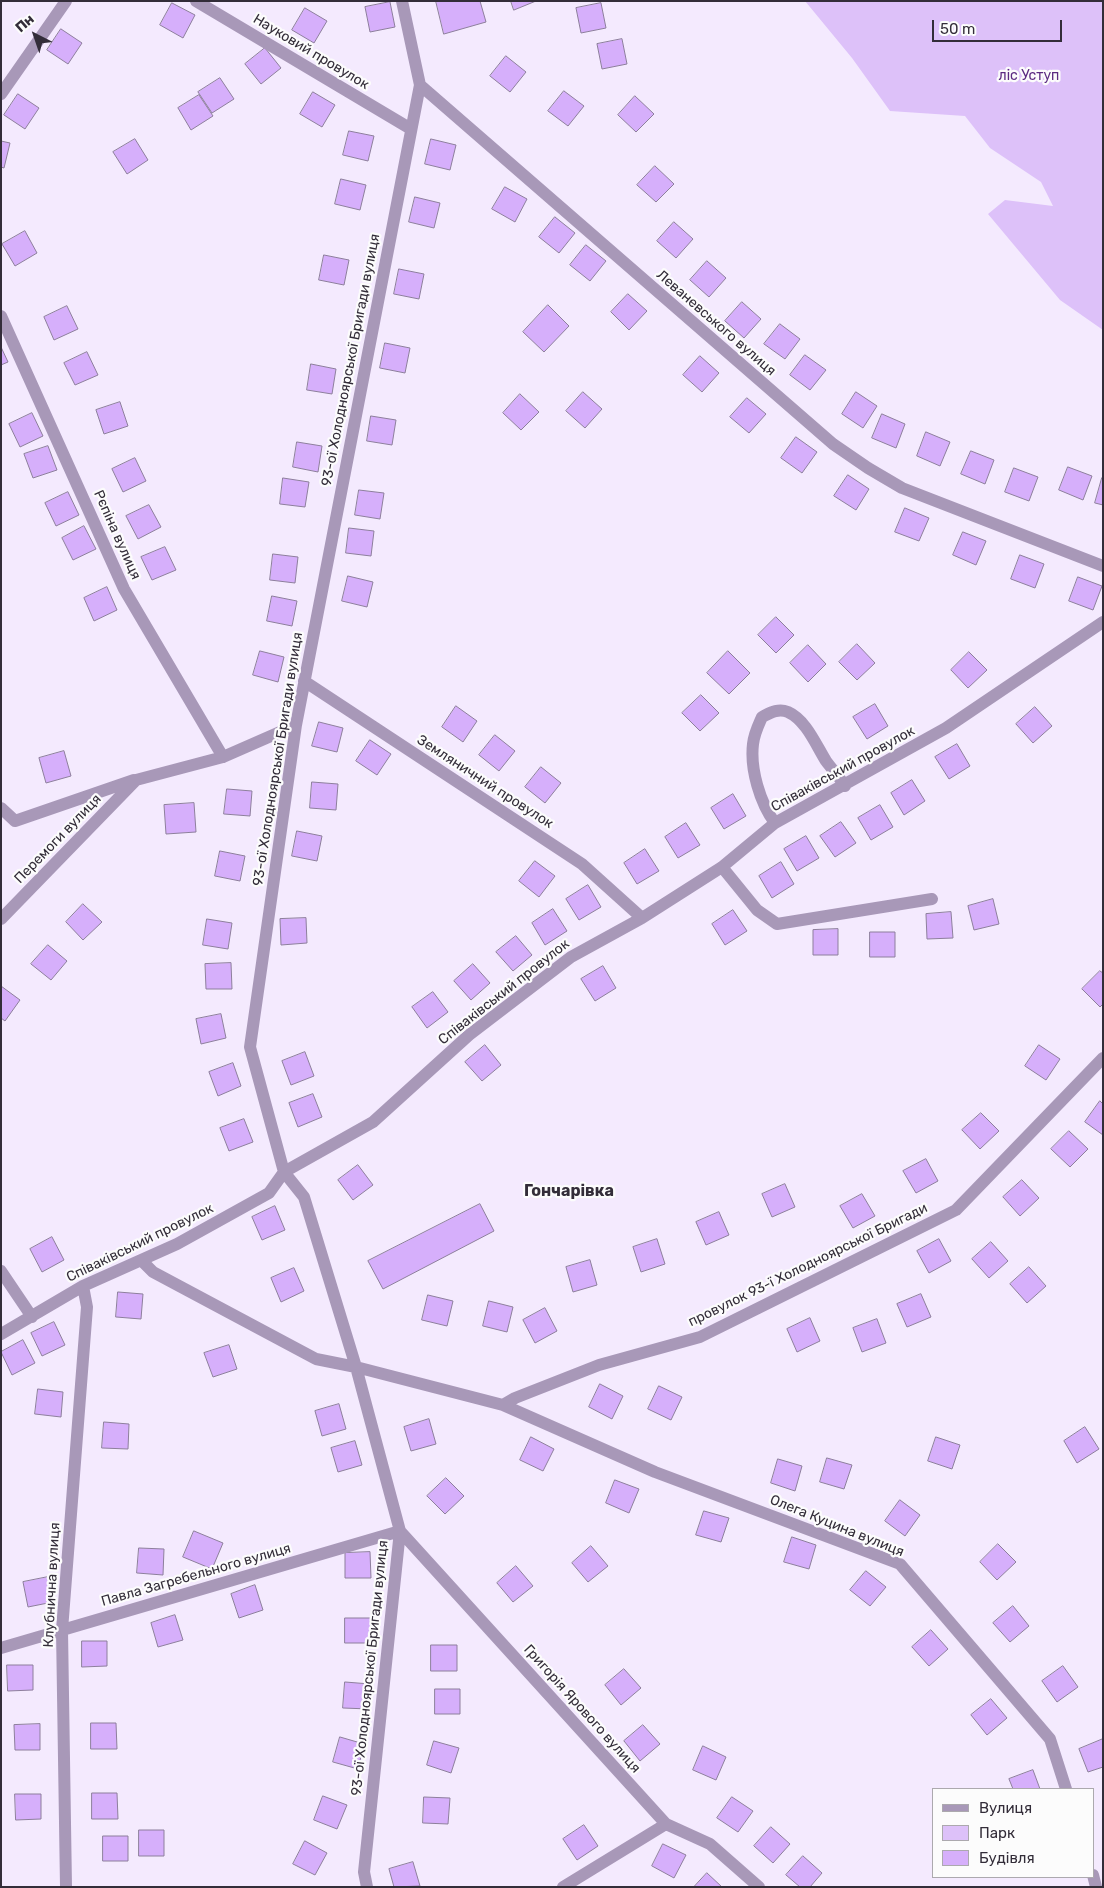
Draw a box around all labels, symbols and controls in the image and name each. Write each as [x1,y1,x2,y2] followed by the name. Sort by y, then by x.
[10,10,60,60] north arrow
[934,10,1064,42] scale bar
[12,11,38,36] text: Пн
[250,11,372,93] street label: Науковий провулок
[940,20,975,38] text: 50 m
[999,68,1059,84] park label: ліс Уступ
[318,232,384,488] street label: 93-ої Холодноярської Бригади вулиця
[653,267,779,379] street label: Леваневського вулиця
[90,488,144,582] street label: Рєпіна вулиця
[250,631,306,887] street label: 93-ої Холодноярської Бригади вулиця
[768,723,918,815] street label: Співаківський провулок
[414,732,556,832] street label: Земляничний провулок
[11,791,105,887] street label: Перемоги вулиця
[435,936,573,1048] street label: Співаківський провулок
[524,1181,614,1201] district label: Гончарівка
[64,1200,216,1286] street label: Співаківський провулок
[686,1200,930,1330] street label: провулок 93-ї Холодноярської Бригади
[767,1491,907,1561] street label: Олега Куцина вулиця
[40,1522,64,1648] street label: Клубнична вулиця
[348,1539,392,1797] street label: 93-ої Холодноярської Бригади вулиця
[99,1540,293,1610] street label: Павла Загребельного вулиця
[520,1641,644,1777] street label: Григорія Ярового вулиця
[932,1788,1094,1878] legend
[979,1799,1032,1817] text: Вулиця
[979,1824,1015,1842] text: Парк
[979,1849,1035,1867] text: Будівля

